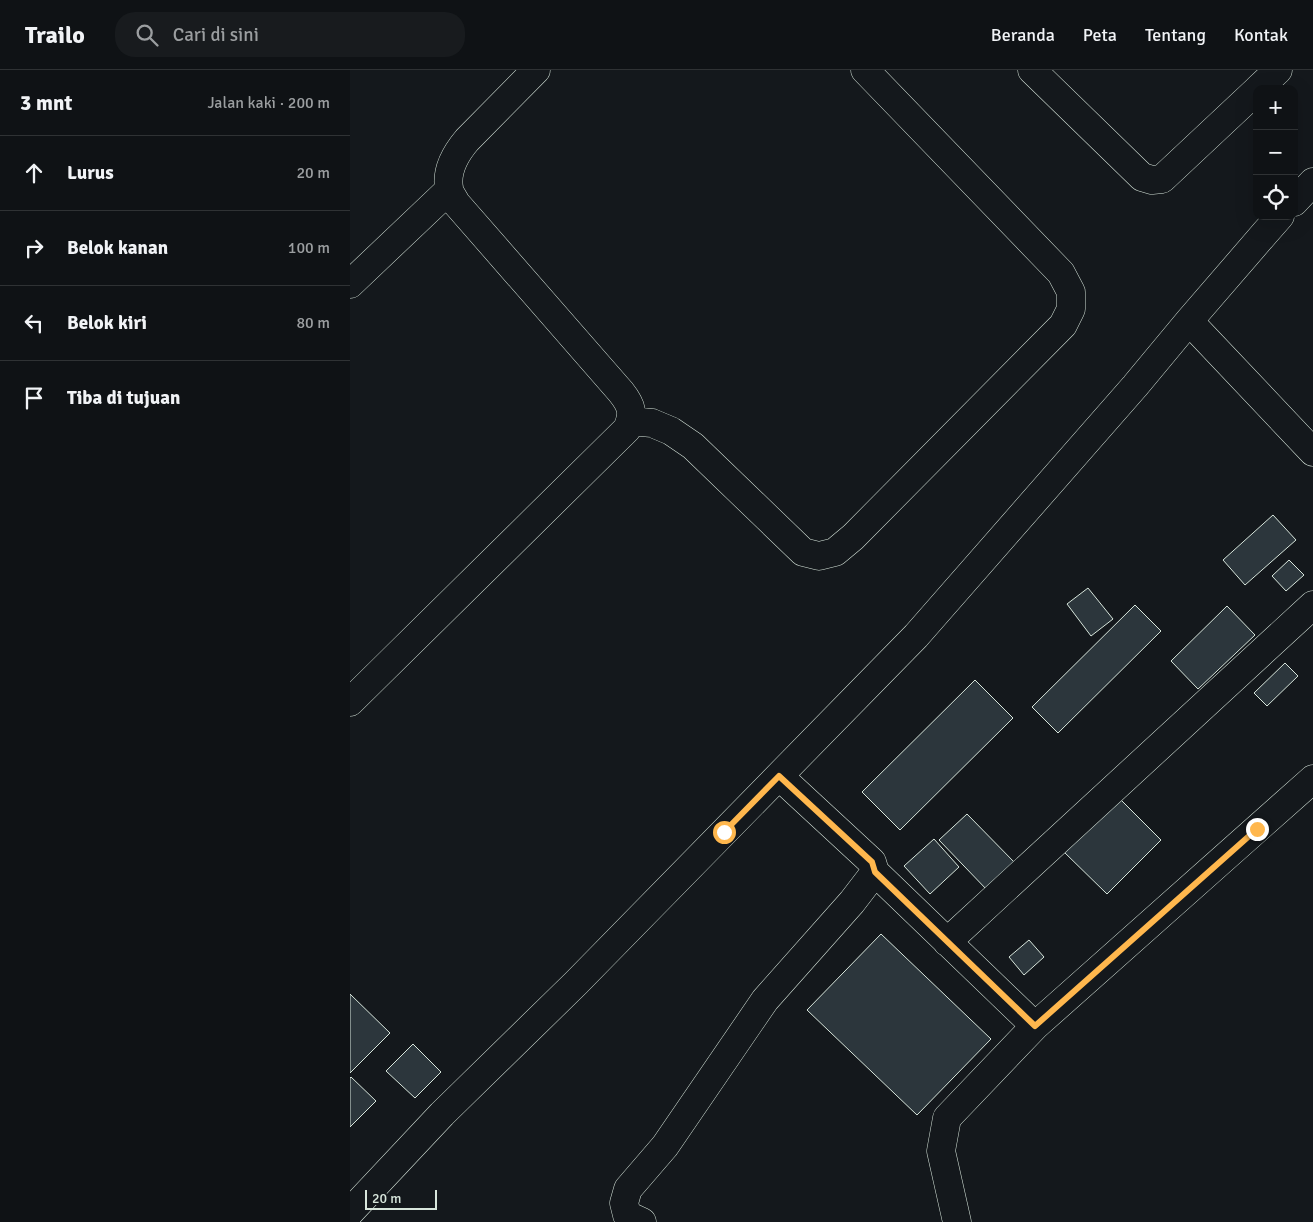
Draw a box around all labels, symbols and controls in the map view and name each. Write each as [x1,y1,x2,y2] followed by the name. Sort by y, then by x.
[115,12,465,57] search box
[25,20,85,50] text: Trailo
[133,21,161,49] icon: search
[173,23,259,47] text: Cari di sini
[991,24,1055,46] text: Beranda
[1083,24,1117,46] text: Peta
[1145,24,1206,46] text: Tentang
[1234,24,1288,46] text: Kontak
[1253,85,1298,220] map controls
[1253,85,1298,130] button: +
[20,90,72,116] text: 3 mnt
[208,93,330,113] text: Jalan kaki · 200 m
[1253,130,1298,175] button: −
[20,159,48,187] icon: ahead
[67,161,114,185] text: Lurus
[296,163,330,183] text: 20 m
[1253,175,1298,220] button: locate
[20,234,48,262] icon: right
[67,236,168,260] text: Belok kanan
[288,238,330,258] text: 100 m
[20,309,48,337] icon: left
[67,311,147,335] text: Belok kiri
[296,313,330,333] text: 80 m
[20,384,48,412] icon: arrive
[67,386,180,410] text: Tiba di tujuan
[1246,818,1269,841] route end
[713,821,736,844] route start
[365,1187,438,1210] scale bar
[372,1190,401,1207] text: 20 m

